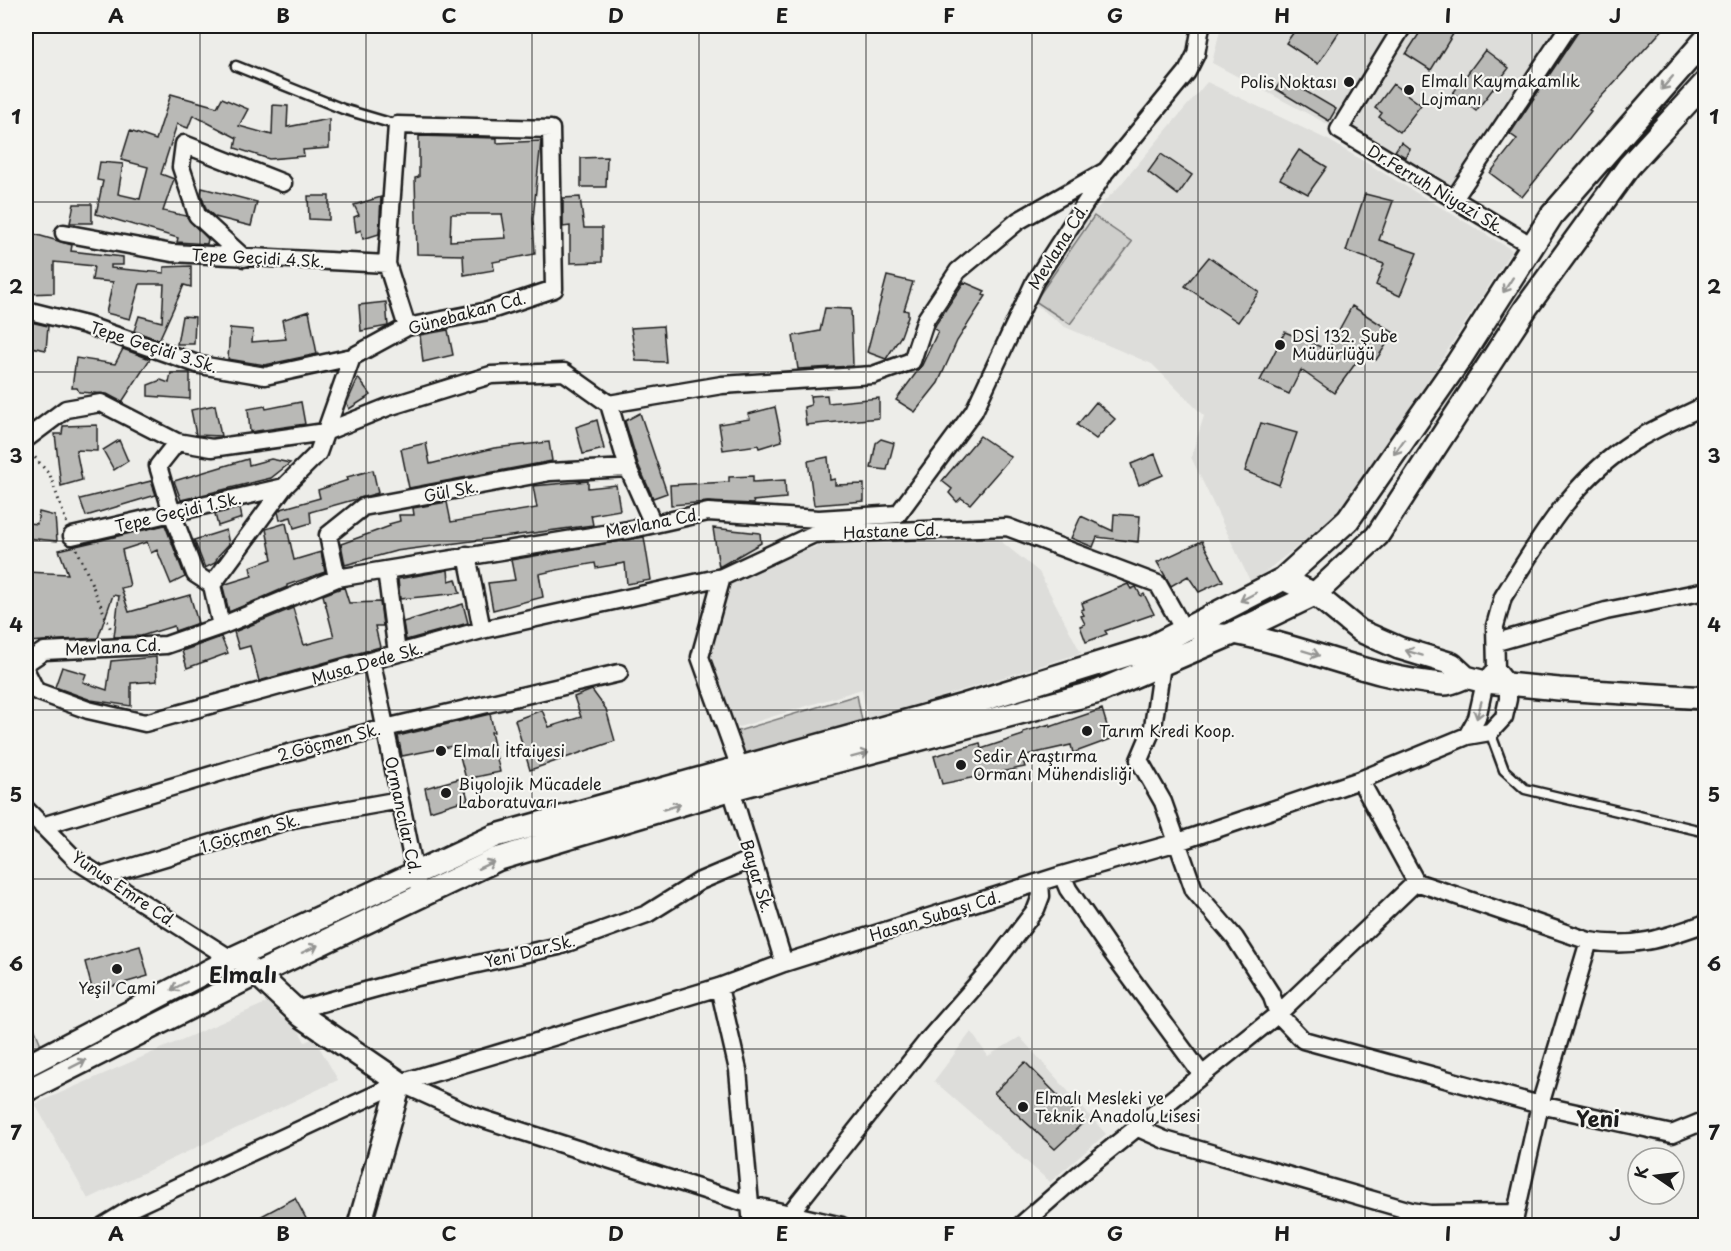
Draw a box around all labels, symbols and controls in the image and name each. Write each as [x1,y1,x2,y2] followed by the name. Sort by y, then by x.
[108,0,124,30] text: A
[276,0,290,30] text: B
[441,0,457,30] text: C
[608,0,624,30] text: D
[776,0,788,30] text: E
[943,0,955,30] text: F
[1107,0,1123,30] text: G
[1274,0,1290,30] text: H
[1445,0,1451,30] text: I
[1609,0,1621,30] text: J
[1421,68,1580,110] place label: Elmalı Kaymakamlık Lojmanı
[1240,69,1337,93] place label: Polis Noktası
[1342,75,1356,89] marker: Polis Noktası
[1660,75,1674,90] one-way arrow
[1402,83,1416,97] marker: Elmalı Kaymakamlık Lojmanı
[11,101,21,131] text: 1
[1709,101,1719,131] text: 1
[1364,138,1509,239] street label: Dr.Ferruh Niyazi Sk.
[1021,199,1093,294] street label: Mevlana Cd.
[191,242,325,272] street label: Tepe Geçidi 4.Sk.
[9,271,23,301] text: 2
[1707,271,1721,301] text: 2
[1502,276,1514,293] one-way arrow
[405,285,528,339] street label: Günebakan Cd.
[87,314,221,378] street label: Tepe Geçidi 3.Sk.
[1292,323,1398,365] place label: DSİ 132. Şube Müdürlüğü
[1273,338,1287,352] marker: DSİ 132. Şube Müdürlüğü
[1393,438,1405,454] one-way arrow
[9,440,23,470] text: 3
[1707,440,1721,470] text: 3
[421,473,480,507] street label: Gül Sk.
[112,485,243,537] street label: Tepe Geçidi 1.Sk.
[603,501,702,543] street label: Mevlana Cd.
[843,516,939,544] street label: Hastane Cd.
[1240,592,1258,603] one-way arrow
[9,609,23,639] text: 4
[1707,609,1721,639] text: 4
[64,631,162,661] street label: Mevlana Cd.
[308,635,425,689] street label: Musa Dede Sk.
[1405,646,1424,657] one-way arrow
[1301,648,1320,659] one-way arrow
[1472,700,1484,719] one-way arrow
[275,716,383,766] street label: 2.Göçmen Sk.
[1099,718,1235,742] place label: Tarım Kredi Koop.
[1080,724,1094,738] marker: Tarım Kredi Koop.
[453,738,565,762] place label: Elmalı İtfaiyesi
[973,743,1132,785] place label: Sedir Araştırma Ormanı Mühendisliği
[434,744,448,758] marker: Elmalı İtfaiyesi
[850,748,869,760] one-way arrow
[380,754,428,876] street label: Ormancılar Cd.
[954,758,968,772] marker: Sedir Araştırma Ormanı Mühendisliği
[458,771,602,813] place label: Biyolojik Mücadele Laboratuvarı
[10,779,22,809] text: 5
[1708,779,1720,809] text: 5
[439,786,453,800] marker: Biyolojik Mücadele Laboratuvarı
[662,801,681,812] one-way arrow
[197,806,302,858] street label: 1.Göçmen Sk.
[735,836,780,915] street label: Bayar Sk.
[67,844,182,932] street label: Yunus Emre Cd.
[476,859,494,871] one-way arrow
[866,884,1003,946] street label: Hasan Subaşı Cd.
[482,927,578,973] street label: Yeni Dar.Sk.
[300,942,318,954] one-way arrow
[9,948,23,978] text: 6
[1707,948,1721,978] text: 6
[209,957,277,990] district label: Elmalı
[110,962,124,976] marker: Yeşil Cami
[78,975,156,999] place label: Yeşil Cami
[171,981,189,992] one-way arrow
[68,1058,86,1070] one-way arrow
[1035,1085,1201,1127] place label: Elmalı Mesleki ve Teknik Anadolu Lisesi
[1016,1100,1030,1114] marker: Elmalı Mesleki ve Teknik Anadolu Lisesi
[1576,1101,1620,1134] district label: Yeni
[10,1117,22,1147] text: 7
[1708,1117,1720,1147] text: 7
[1626,1146,1686,1206] north arrow
[1627,1163,1654,1181] text: K
[108,1218,124,1248] text: A
[276,1218,290,1248] text: B
[441,1218,457,1248] text: C
[608,1218,624,1248] text: D
[776,1218,788,1248] text: E
[943,1218,955,1248] text: F
[1107,1218,1123,1248] text: G
[1274,1218,1290,1248] text: H
[1445,1218,1451,1248] text: I
[1609,1218,1621,1248] text: J

